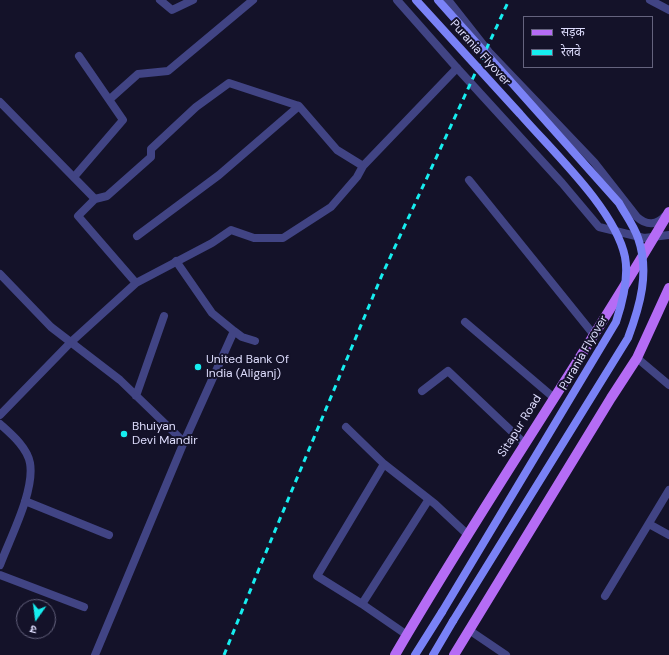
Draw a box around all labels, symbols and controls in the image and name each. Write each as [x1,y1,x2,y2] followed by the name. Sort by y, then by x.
[523,16,653,68] legend
[447,17,513,89] street label: Purania Flyover
[561,24,585,40] text: सड़क
[561,44,581,60] text: रेलवे
[557,313,611,393] street label: Purania Flyover
[206,353,289,381] place label: United Bank Of India (Aliganj)
[193,362,203,372] marker: United Bank Of India (Aliganj)
[495,392,545,460] street label: Sitapur Road
[132,420,198,448] place label: Bhuiyan Devi Mandir
[119,429,129,439] marker: Bhuiyan Devi Mandir
[16,599,56,639] north arrow
[29,622,38,637] text: उ

